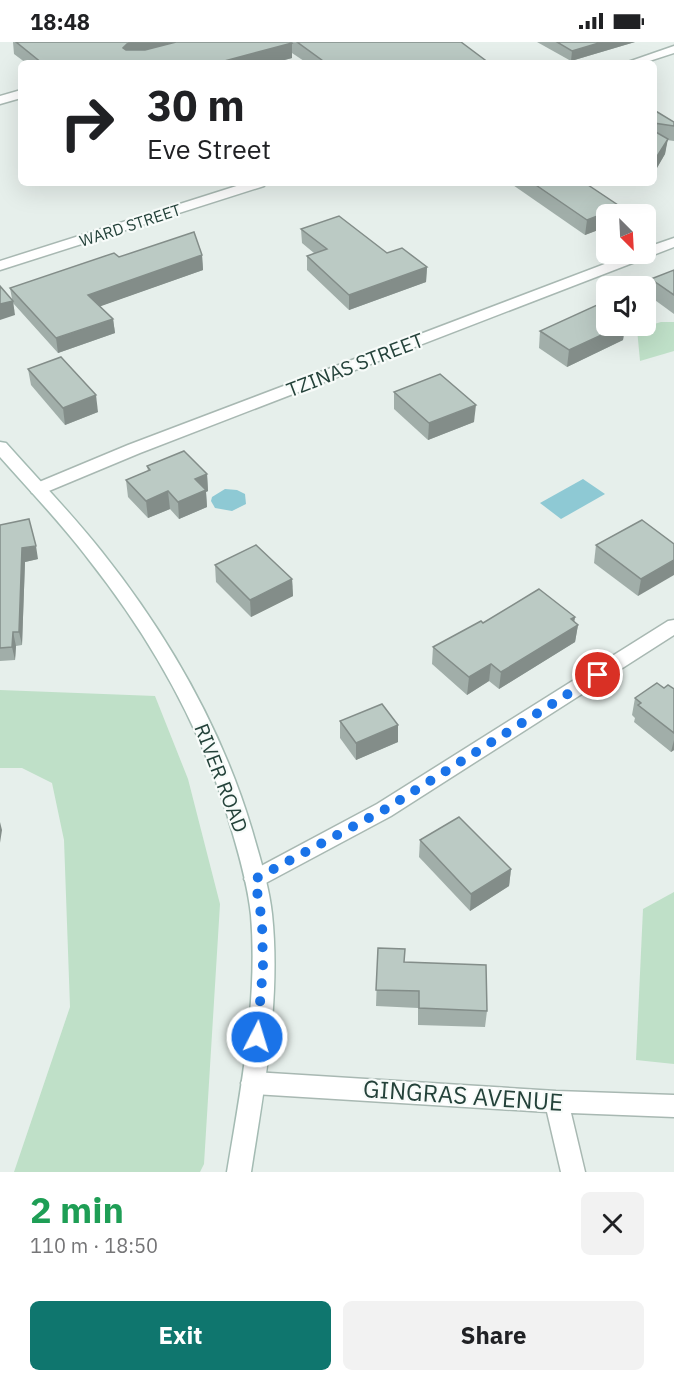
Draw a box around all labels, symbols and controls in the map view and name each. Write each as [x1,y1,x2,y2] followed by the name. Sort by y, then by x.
[30,7,90,36] text: 18:48
[147,78,245,133] text: 30 m
[48,84,126,162] icon: right
[147,131,271,166] text: Eve Street
[77,199,183,251] street label: WARD STREET
[596,204,656,264] north arrow
[596,204,656,336] map controls
[596,276,656,336] button: sound
[282,326,427,403] street label: TZINAS STREET
[572,649,623,700] pin
[581,658,614,691] icon: arrive
[188,719,255,836] street label: RIVER ROAD
[225,1005,289,1069] position arrow
[362,1072,564,1118] street label: GINGRAS AVENUE
[30,1186,124,1233] text: 2 min
[581,1192,644,1255] button: close
[30,1232,158,1259] text: 110 m · 18:50
[30,1301,331,1370] button: Exit
[343,1301,644,1370] button: Share

